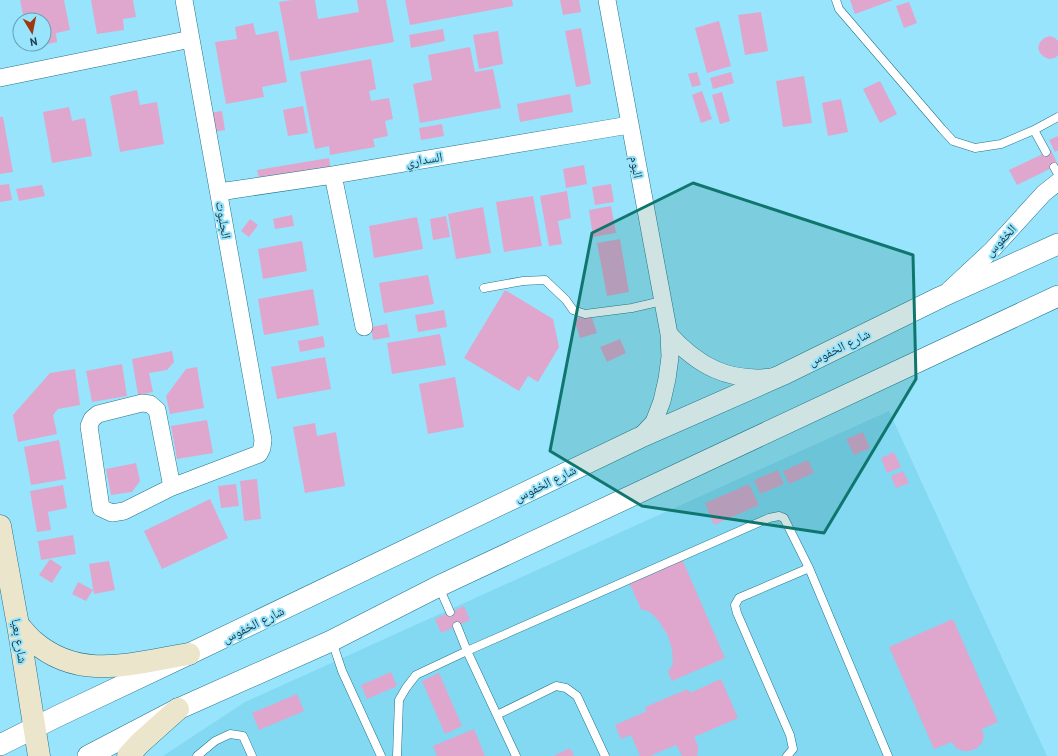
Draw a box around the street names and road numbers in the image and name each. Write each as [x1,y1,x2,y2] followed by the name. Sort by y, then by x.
[404,148,444,173] street label: السداري
[626,155,647,180] street label: البوم
[212,200,235,240] street label: الجلبوت
[981,220,1020,260] street label: الخفوس
[805,325,873,371] street label: شارع الخفوس
[511,461,579,507] street label: شارع الخفوس
[219,602,287,648] street label: شارع الخفوس
[7,617,31,665] street label: شارع بعيا

